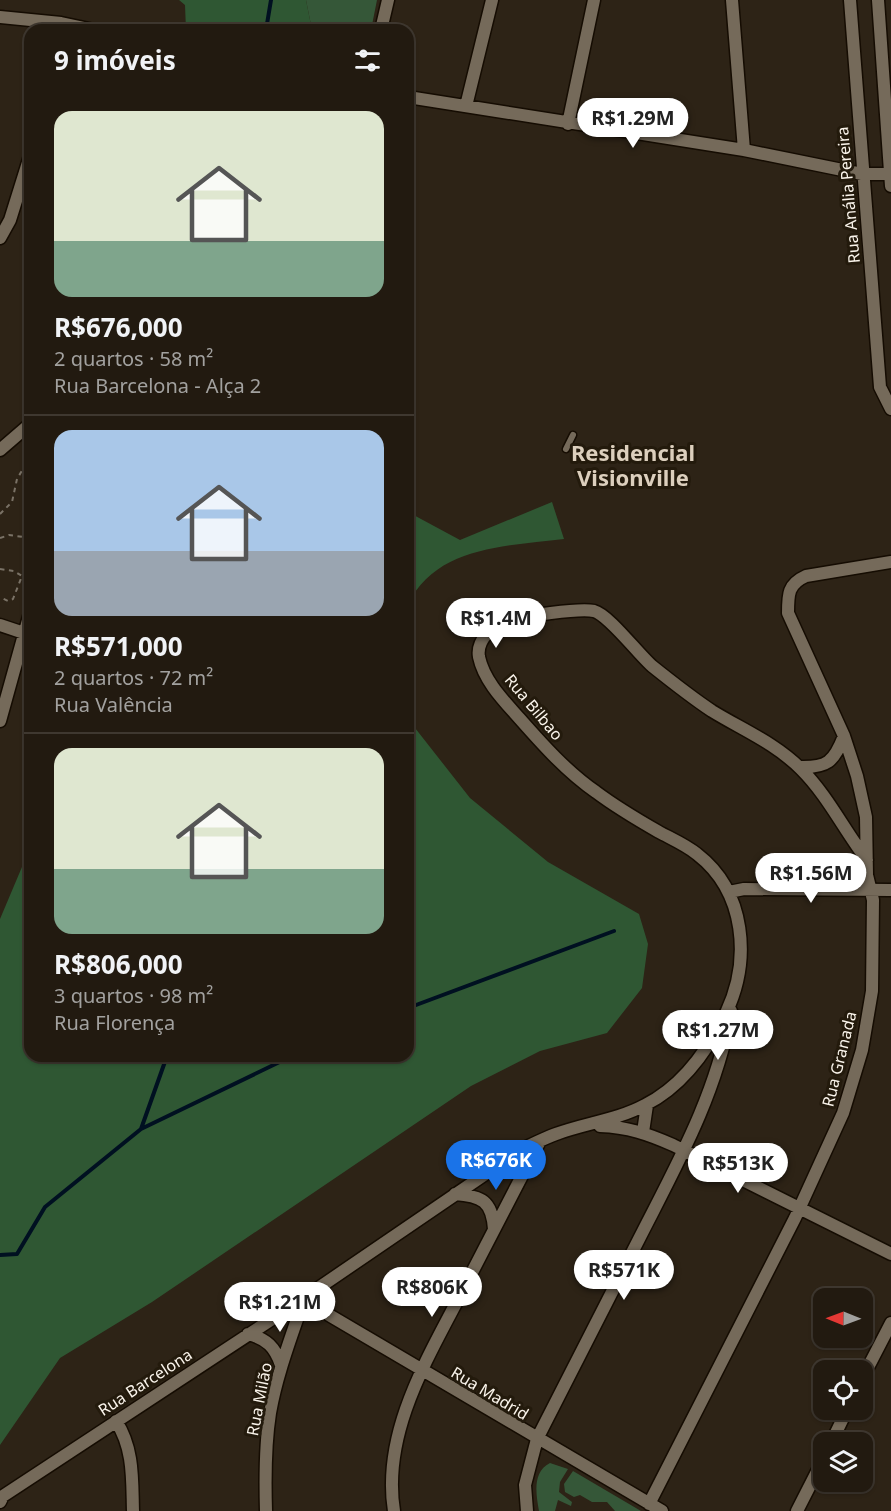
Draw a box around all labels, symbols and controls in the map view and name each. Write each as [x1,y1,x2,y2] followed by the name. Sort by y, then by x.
[54,42,176,78] text: 9 imóveis
[351,44,384,77] icon: filters
[578,98,688,149] pin: R$1.29M
[591,104,675,131] text: R$1.29M
[831,126,865,264] street label: Rua Anália Pereira
[165,150,273,258] icon: home
[54,309,183,345] text: R$676,000
[54,345,213,372] text: 2 quartos · 58 m²
[54,372,261,399] text: Rua Barcelona - Alça 2
[571,437,695,492] district label: Residencial Visionville
[165,469,273,577] icon: home
[447,598,545,649] pin: R$1.4M
[460,604,532,631] text: R$1.4M
[54,628,183,664] text: R$571,000
[54,664,213,691] text: 2 quartos · 72 m²
[500,669,568,745] street label: Rua Bilbao
[54,691,173,718] text: Rua Valência
[165,787,273,895] icon: home
[756,853,866,904] pin: R$1.56M
[769,859,853,886] text: R$1.56M
[54,946,183,982] text: R$806,000
[54,982,213,1009] text: 3 quartos · 98 m²
[54,1009,175,1036] text: Rua Florença
[817,1009,861,1109] street label: Rua Granada
[663,1010,773,1061] pin: R$1.27M
[676,1016,760,1043] text: R$1.27M
[447,1140,545,1191] pin: R$676K
[689,1143,787,1194] pin: R$513K
[460,1146,532,1173] text: R$676K
[702,1149,774,1176] text: R$513K
[575,1250,673,1301] pin: R$571K
[588,1256,660,1283] text: R$571K
[383,1267,481,1318] pin: R$806K
[396,1273,468,1300] text: R$806K
[225,1282,335,1333] pin: R$1.21M
[238,1288,322,1315] text: R$1.21M
[813,1288,873,1348] north arrow
[813,1288,873,1492] map controls
[94,1343,196,1421] street label: Rua Barcelona
[241,1360,277,1438] street label: Rua Milão
[813,1360,873,1420] button: locate
[447,1361,533,1425] street label: Rua Madrid
[813,1432,873,1492] button: layers

